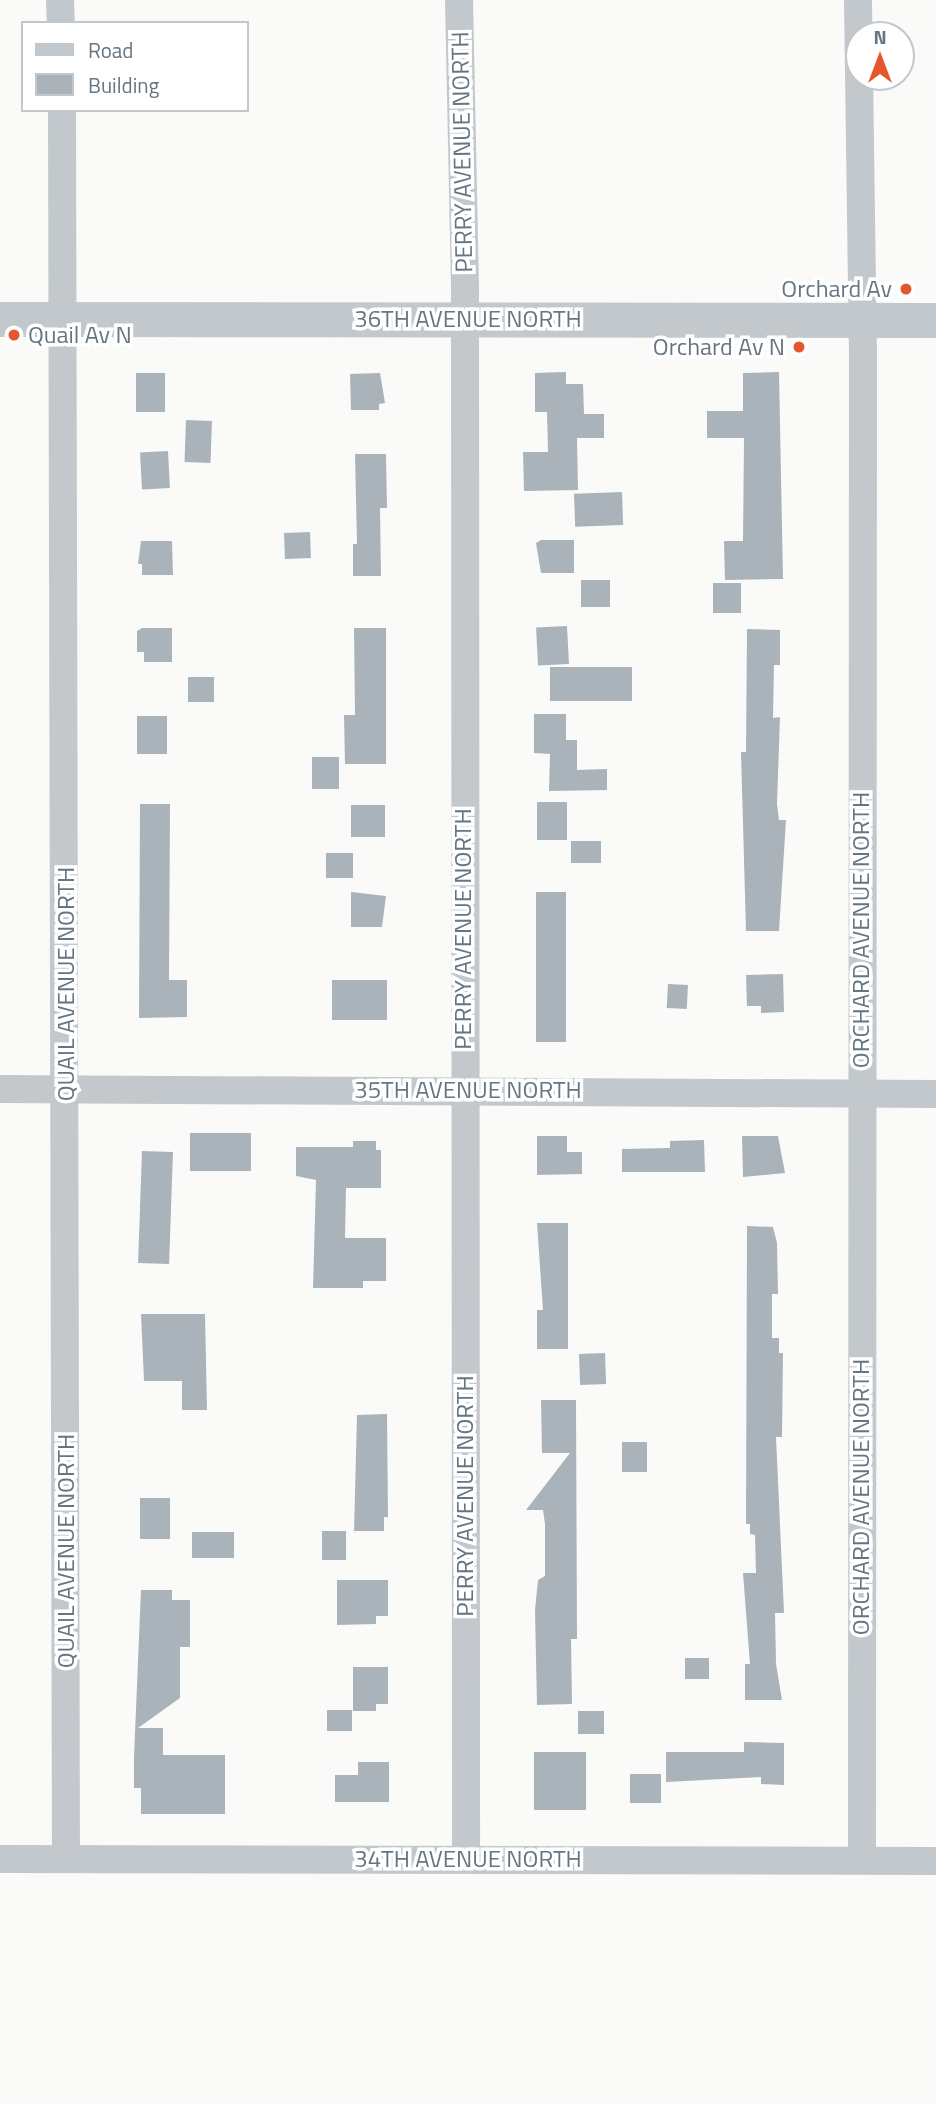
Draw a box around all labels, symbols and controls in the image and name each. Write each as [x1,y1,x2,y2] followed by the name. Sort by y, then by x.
[21,21,248,112] legend
[845,21,915,91] north arrow
[873,22,887,51] text: N
[445,31,479,273] street label: PERRY AVENUE NORTH
[88,34,133,66] text: Road
[88,69,159,101] text: Building
[781,275,892,303] place label: Orchard Av
[898,281,914,297] marker: Orchard Av
[354,305,582,333] street label: 36TH AVENUE NORTH
[28,321,132,349] place label: Quail Av N
[6,327,22,343] marker: Quail Av N
[653,333,785,361] place label: Orchard Av N
[791,339,807,355] marker: Orchard Av N
[847,792,875,1068] street label: ORCHARD AVENUE NORTH
[449,808,477,1050] street label: PERRY AVENUE NORTH
[52,867,80,1101] street label: QUAIL AVENUE NORTH
[354,1076,582,1104] street label: 35TH AVENUE NORTH
[847,1359,875,1635] street label: ORCHARD AVENUE NORTH
[451,1375,479,1617] street label: PERRY AVENUE NORTH
[52,1434,80,1668] street label: QUAIL AVENUE NORTH
[354,1845,582,1873] street label: 34TH AVENUE NORTH

